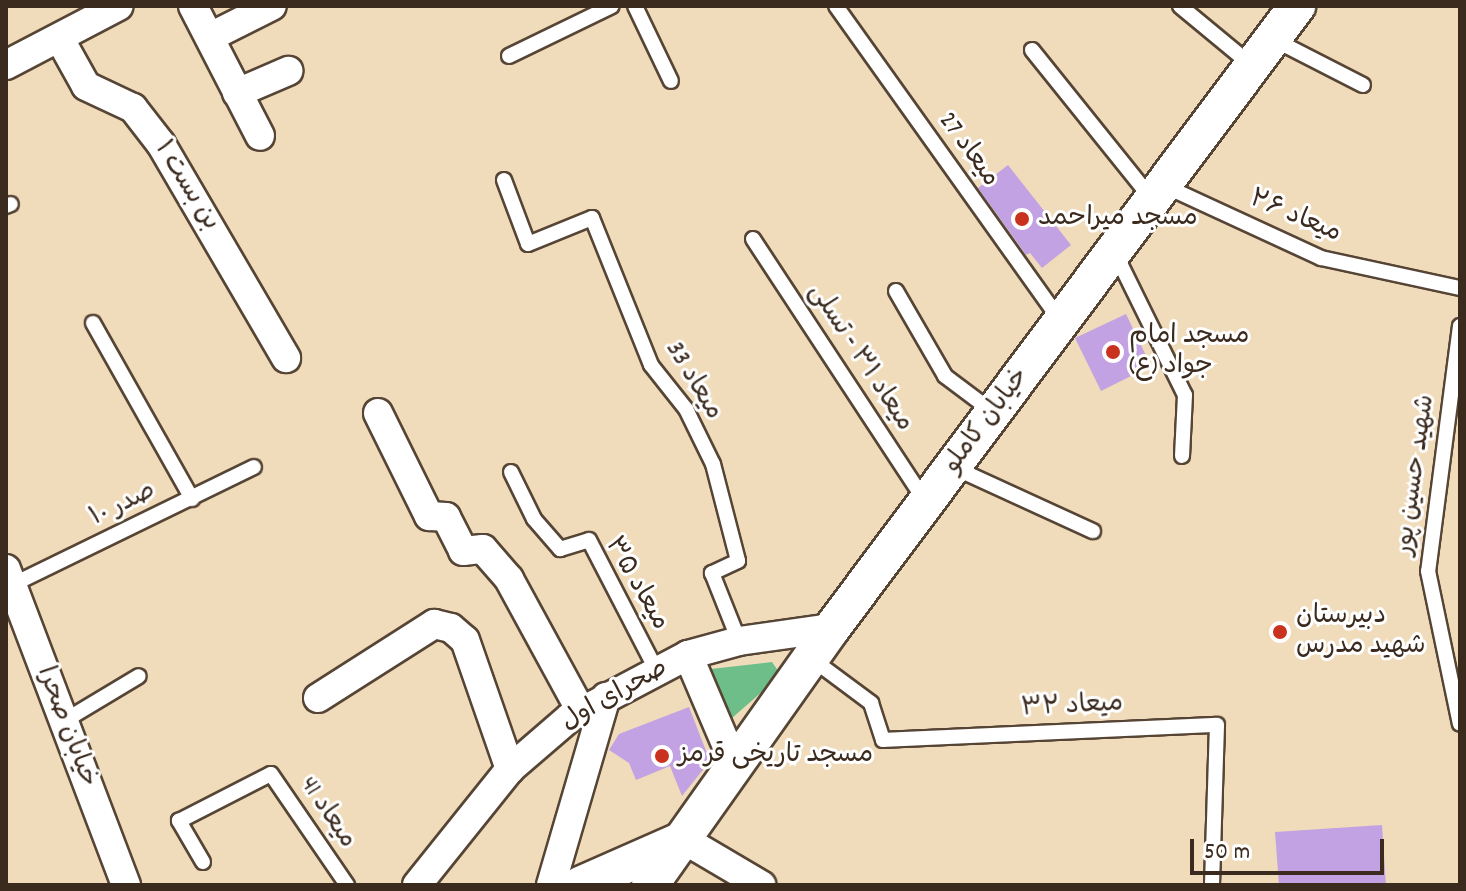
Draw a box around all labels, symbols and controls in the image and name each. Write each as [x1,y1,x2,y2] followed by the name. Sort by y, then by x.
[931,107,1005,193] street label: میعاد 27
[146,135,226,237] street label: بن بست ۱
[1244,184,1346,250] street label: میعاد ۲۶
[1038,203,1198,235] place label: مسجد میراحمد
[1013,210,1031,228] marker: مسجد میراحمد
[801,278,919,438] street label: میعاد ۳۱ - تسلی
[1129,321,1249,382] place label: مسجد امام جواد (ع)
[657,336,729,426] street label: میعاد 33
[1104,343,1122,361] marker: مسجد امام جواد (ع)
[937,362,1037,480] street label: خیابان کاملو
[1389,393,1443,557] street label: شهید حسین پور
[85,476,161,534] street label: صدر ۱۰
[597,532,675,636] street label: میعاد ۳۵
[1296,601,1426,662] place label: دبیرستان شهید مدرس
[1271,623,1289,641] marker: دبیرستان شهید مدرس
[556,653,674,739] street label: صحرای اول
[29,662,103,792] street label: خیابان صحرا
[1020,689,1124,725] street label: میعاد ۳۲
[678,740,873,772] place label: مسجد تاریخی قرمز
[653,747,671,765] marker: مسجد تاریخی قرمز
[292,771,362,855] street label: میعاد 41
[1194,823,1388,873] scale bar
[1204,836,1250,870] text: 50 m

